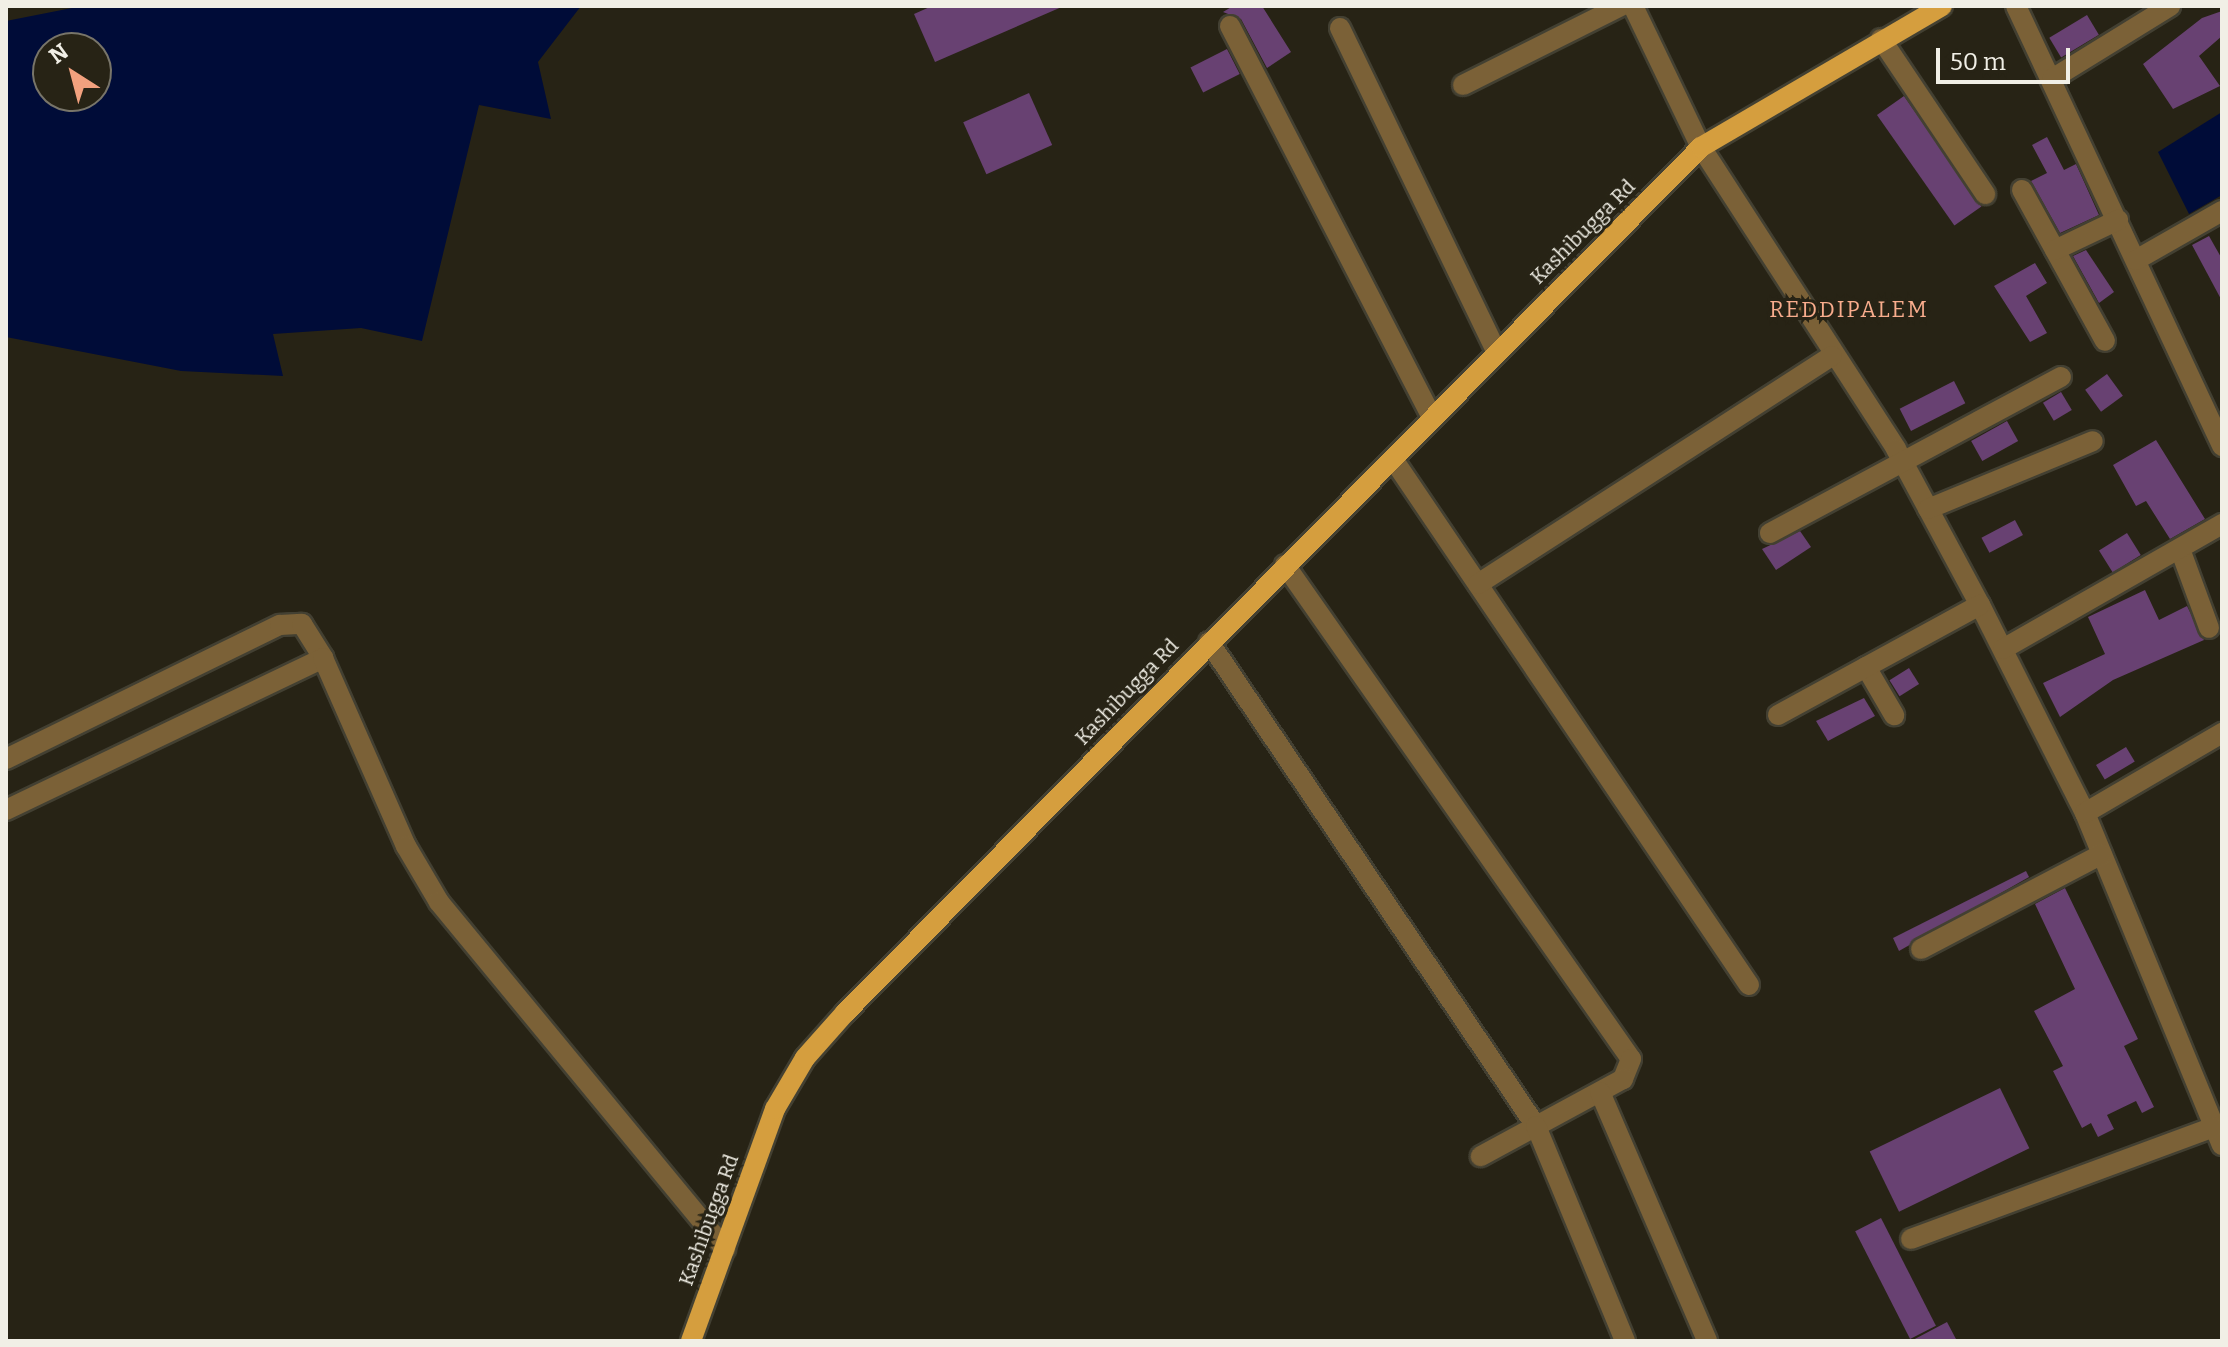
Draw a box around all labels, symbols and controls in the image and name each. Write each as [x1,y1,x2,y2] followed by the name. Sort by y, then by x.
[32,32,112,112] north arrow
[1940,32,2074,82] scale bar
[44,38,74,70] text: N
[1950,48,2006,76] text: 50 m
[1526,175,1640,289] street label: Kashibugga Rd
[1769,297,1929,323] district label: REDDIPALEM
[1070,634,1184,750] street label: Kashibugga Rd
[674,1151,744,1289] street label: Kashibugga Rd

